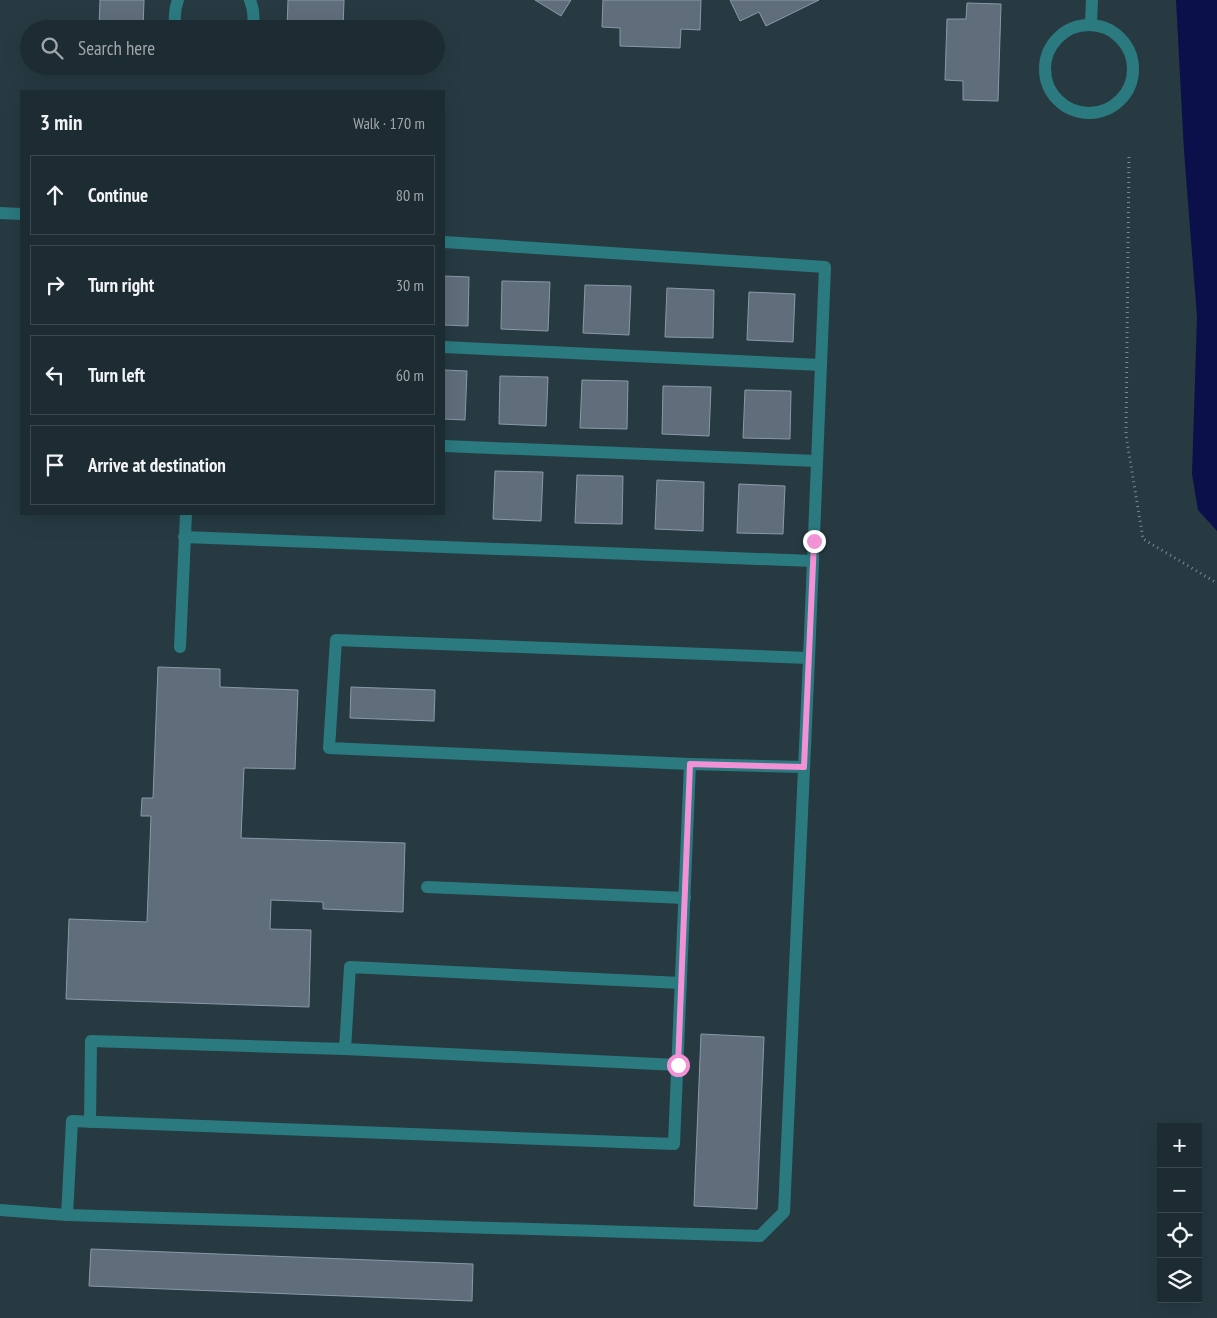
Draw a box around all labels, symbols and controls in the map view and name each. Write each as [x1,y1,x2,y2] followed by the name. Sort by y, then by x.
[20,20,445,75] search box
[38,34,66,62] icon: search
[78,36,155,60] text: Search here
[40,109,82,136] text: 3 min
[353,113,425,133] text: Walk · 170 m
[41,181,69,209] icon: ahead
[88,183,148,207] text: Continue
[396,185,424,205] text: 80 m
[41,271,69,299] icon: right
[88,273,154,297] text: Turn right
[396,275,424,295] text: 30 m
[41,361,69,389] icon: left
[88,363,145,387] text: Turn left
[396,365,424,385] text: 60 m
[41,451,69,479] icon: arrive
[88,453,226,477] text: Arrive at destination
[803,530,826,553] route end
[667,1054,690,1077] route start
[1157,1123,1202,1303] map controls
[1157,1123,1202,1168] button: +
[1157,1168,1202,1213] button: −
[1157,1213,1202,1258] button: locate
[1157,1258,1202,1303] button: layers

